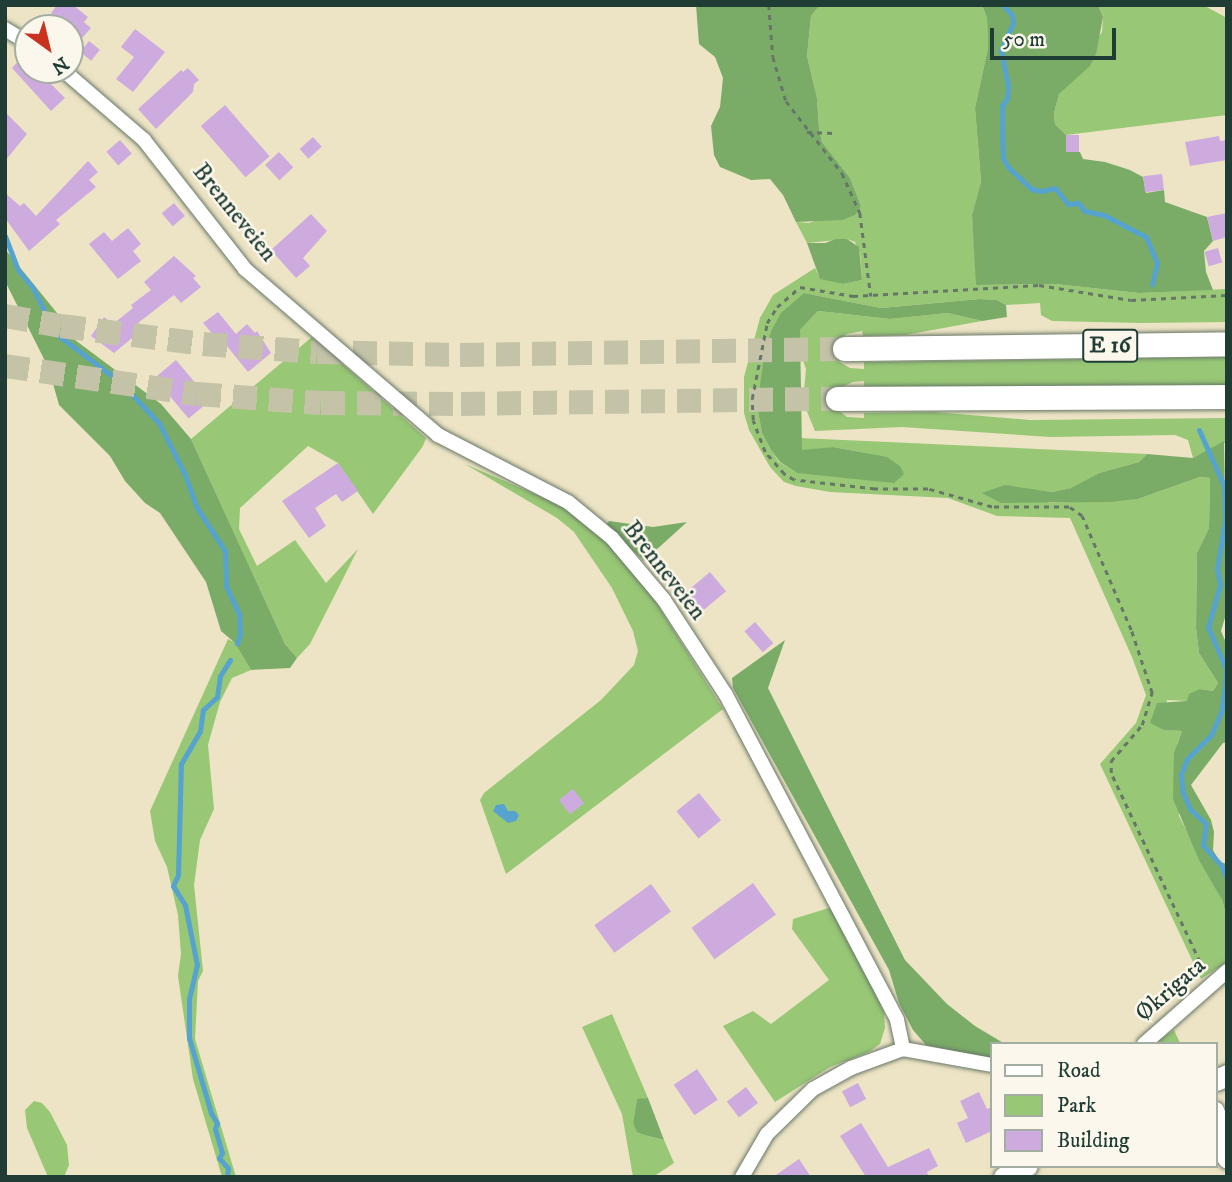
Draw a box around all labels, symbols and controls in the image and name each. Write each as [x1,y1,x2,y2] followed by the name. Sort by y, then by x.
[14,14,84,84] north arrow
[994,14,1120,58] scale bar
[1003,27,1045,53] text: 50 m
[47,51,73,79] text: N
[186,158,282,268] street label: Brenneveien
[1082,326,1138,366] road number: E 16
[616,516,712,626] street label: Brenneveien
[1130,952,1212,1028] street label: Økrigata
[990,1042,1218,1168] legend
[1057,1058,1101,1084] text: Road
[1057,1093,1096,1119] text: Park
[1057,1128,1129,1154] text: Building

